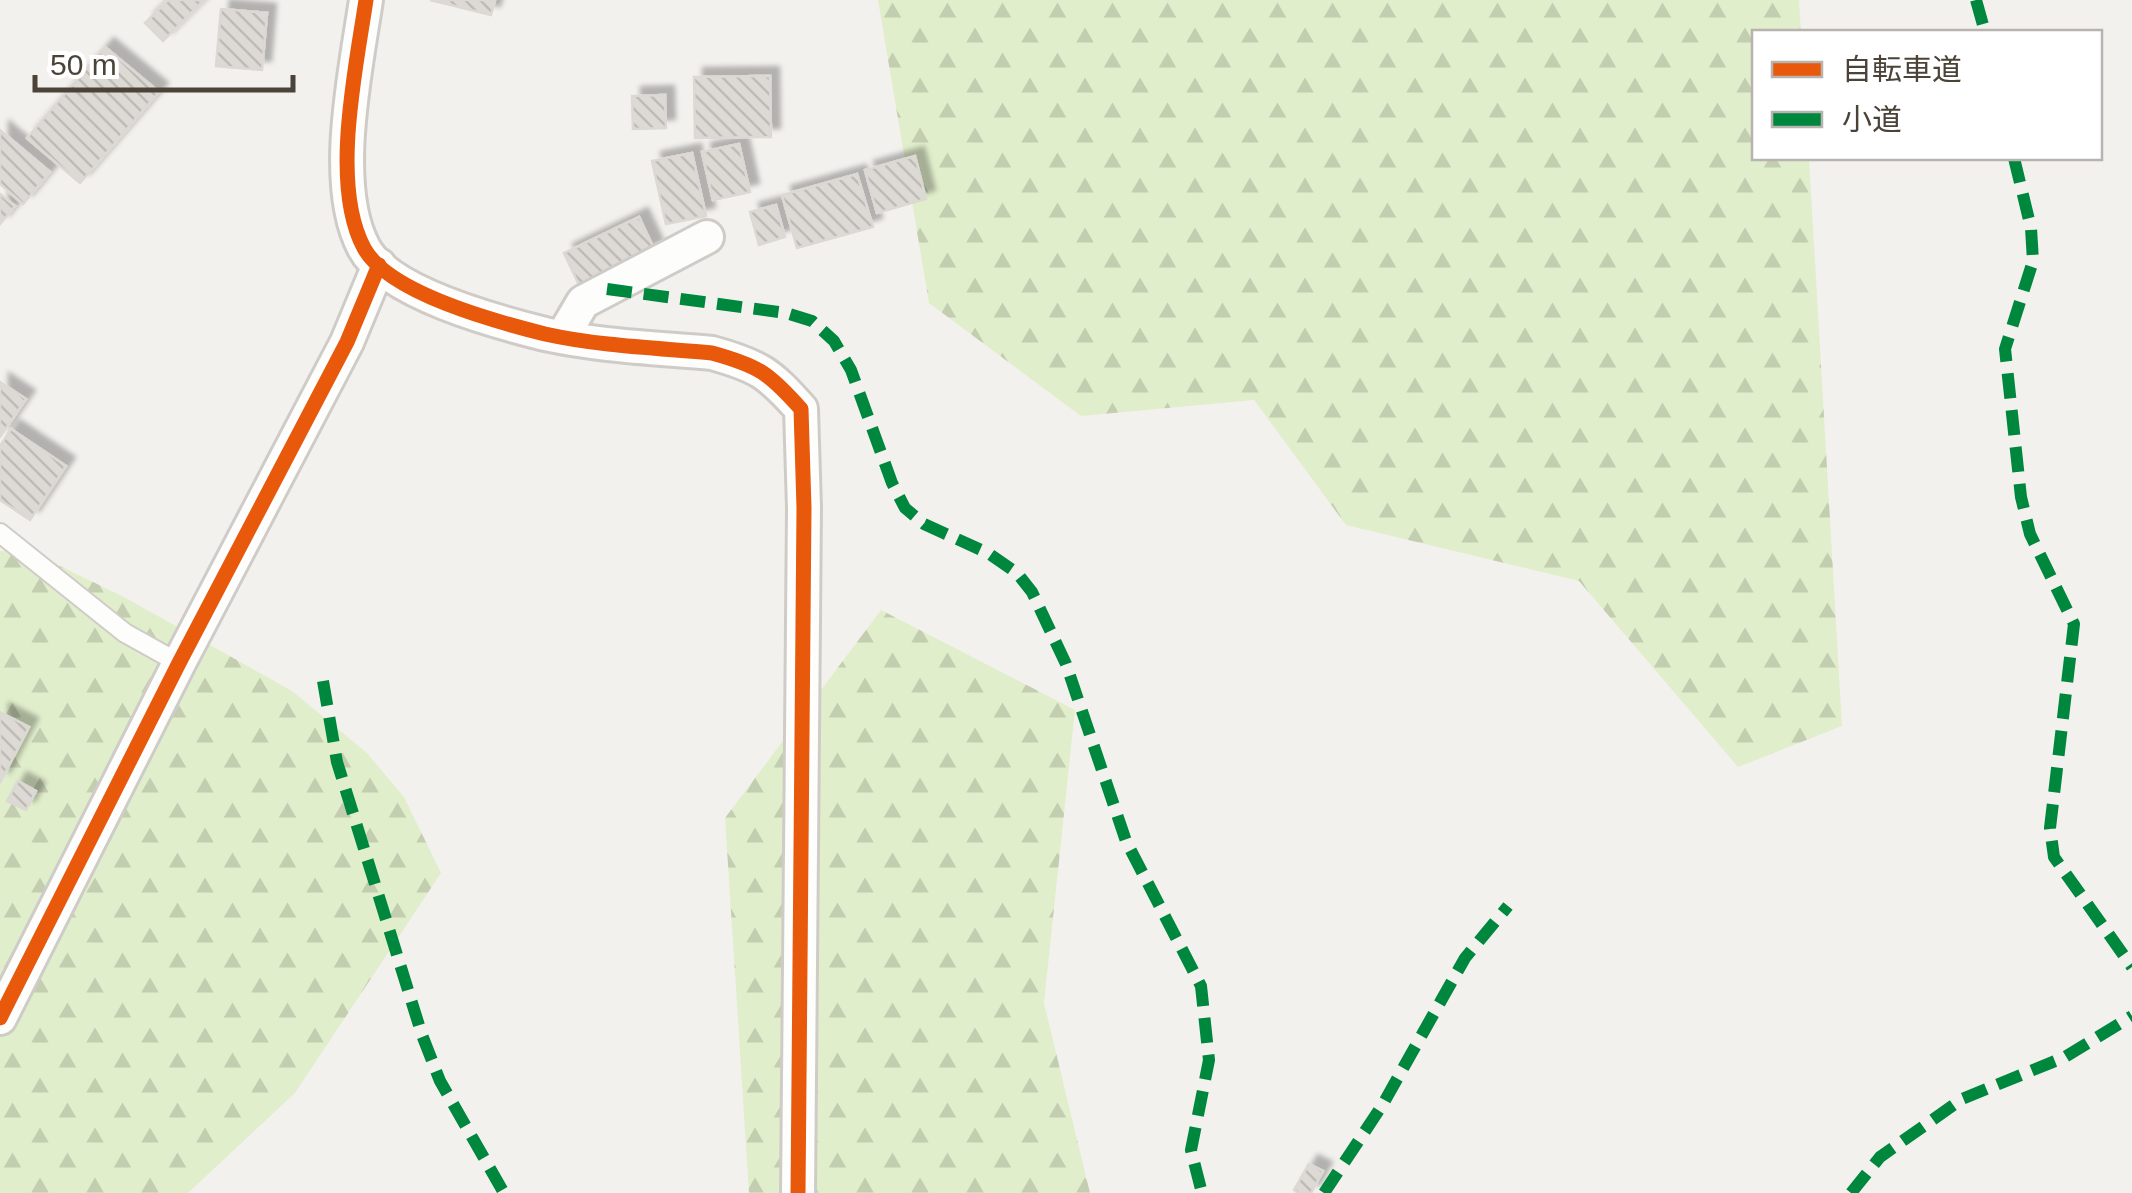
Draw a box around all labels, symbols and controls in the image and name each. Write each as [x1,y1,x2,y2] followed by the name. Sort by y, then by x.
[35,30,292,92] scale bar
[1752,30,2102,160] legend
[50,48,117,81] text: 50 m
[1842,53,1962,86] text: 自転車道
[1842,103,1902,136] text: 小道

